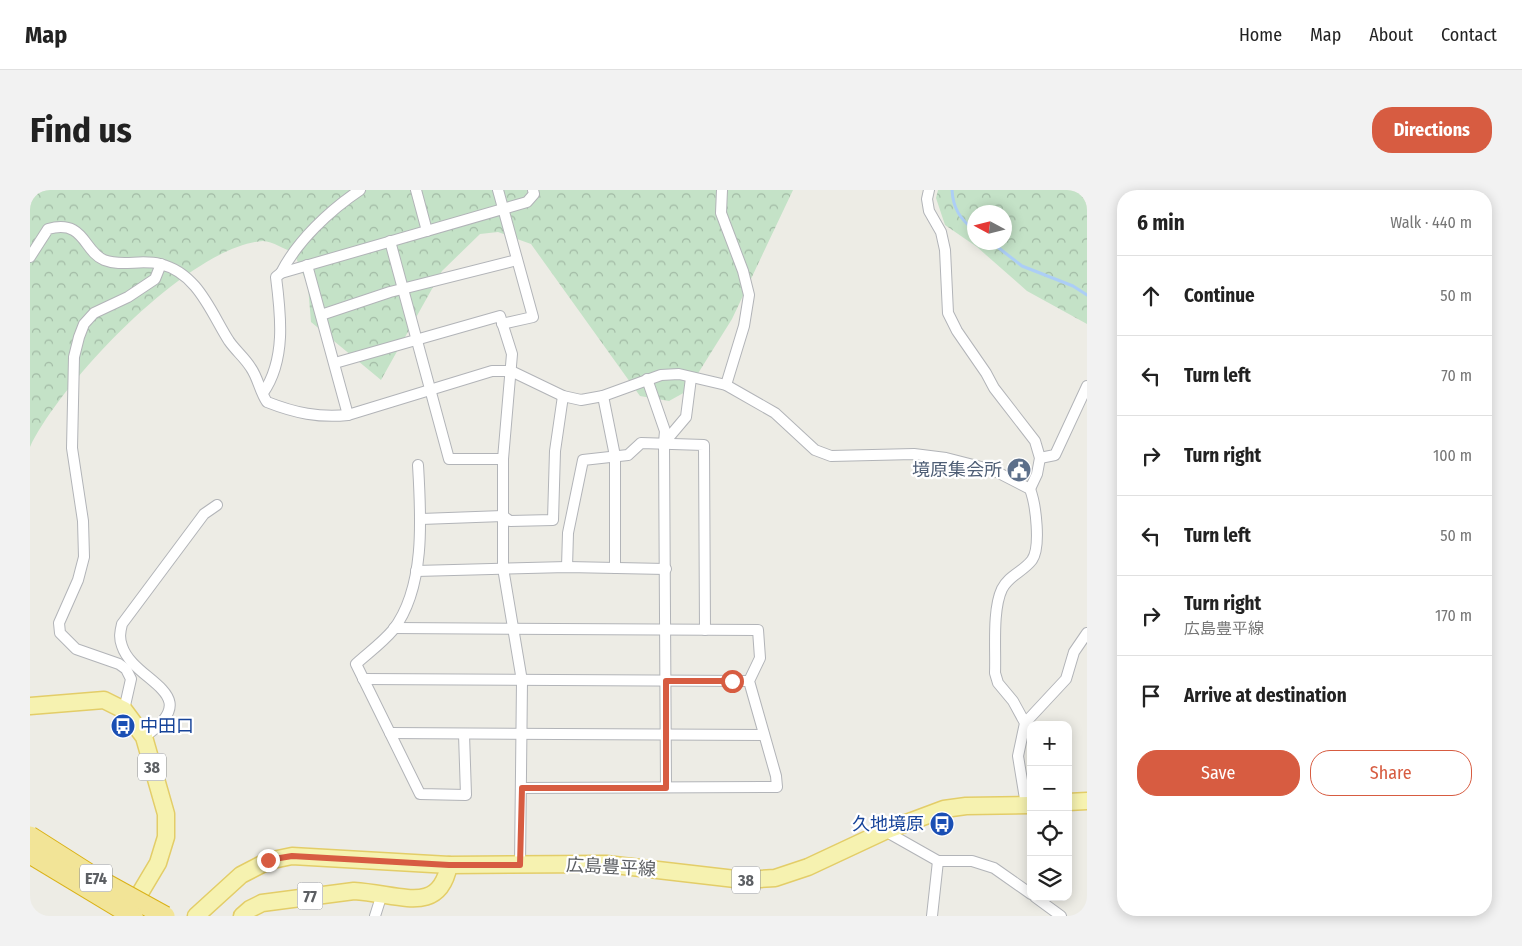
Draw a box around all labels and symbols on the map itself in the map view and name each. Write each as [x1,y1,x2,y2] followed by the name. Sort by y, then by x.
[967,205,1012,250] north arrow
[1006,457,1032,483] public building icon: 境原集会所
[912,459,1002,481] place label: 境原集会所
[721,670,744,693] route start
[110,713,136,739] bus stop icon: 中田口
[140,715,194,737] place label: 中田口
[138,754,166,780] road number: 38
[929,811,955,837] bus stop icon: 久地境原
[852,813,924,835] place label: 久地境原
[257,849,280,872] route end
[565,854,657,880] street label: 広島豊平線
[80,864,112,891] road number: E74
[732,866,760,894] road number: 38
[298,882,322,909] road number: 77

